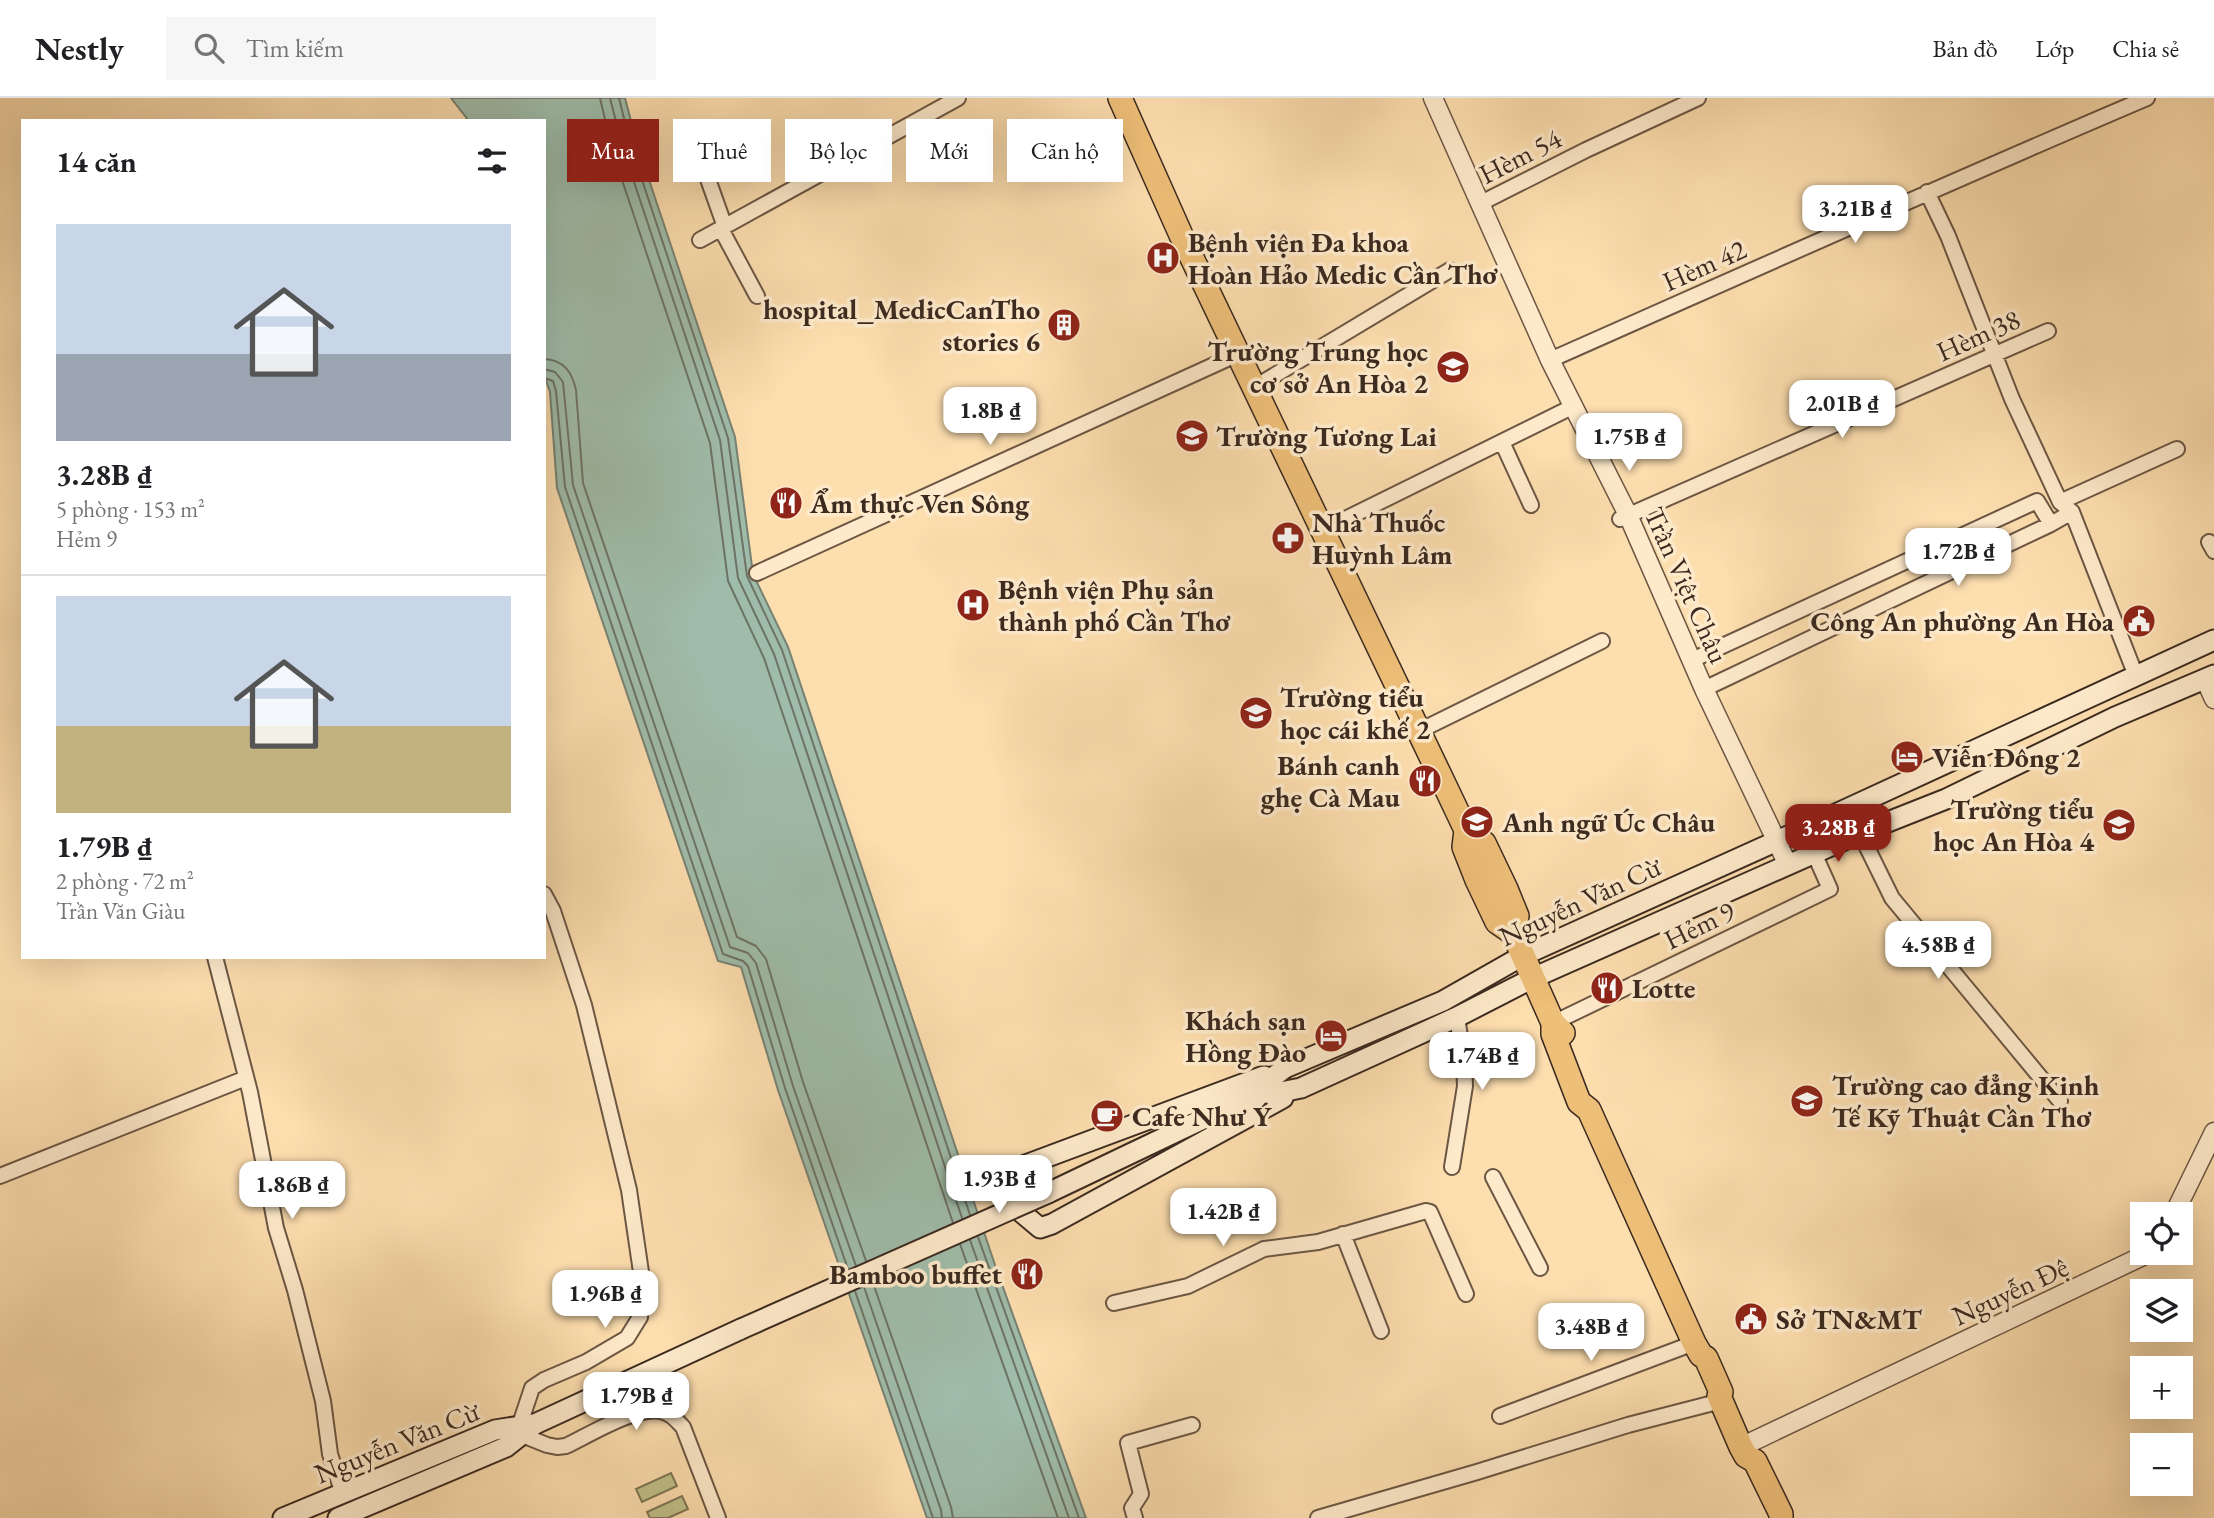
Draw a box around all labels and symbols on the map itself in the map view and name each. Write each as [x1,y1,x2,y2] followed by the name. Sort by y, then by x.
[1473,120,1568,192] street label: Hèm 54
[1790,186,1920,245] pin: 3.21B ₫
[1188,224,1499,292] place label: Bệnh viện Đa khoa Hoàn Hảo Medic Cần Thơ
[1657,230,1752,299] street label: Hèm 42
[1144,239,1182,277] hospital icon: Bệnh viện Đa khoa Hoàn Hảo Medic Cần Thơ
[763,291,1040,359] place label: hospital_MedicCanTho stories 6
[1931,301,2025,369] street label: Hèm 38
[1045,306,1083,344] building icon: hospital_MedicCanTho stories 6
[1208,333,1428,401] place label: Trường Trung học cơ sở An Hòa 2
[1434,348,1472,386] school or university icon: Trường Trung học cơ sở An Hòa 2
[1777,380,1907,440] pin: 2.01B ₫
[933,388,1047,447] pin: 1.8B ₫
[1564,414,1694,473] pin: 1.75B ₫
[1173,417,1211,455] school or university icon: Trường Tương Lai
[1216,418,1437,454] place label: Trường Tương Lai
[767,484,805,522] restaurant icon: Ẩm thực Ven Sông
[809,485,1030,521] place label: Ẩm thực Ven Sông
[1636,501,1738,669] street label: Trần Việt Châu
[1312,504,1453,572] place label: Nhà Thuốc Huỳnh Lâm
[1269,519,1307,557] pharmacy icon: Nhà Thuốc Huỳnh Lâm
[1893,528,2023,588] pin: 1.72B ₫
[998,571,1231,639] place label: Bệnh viện Phụ sản thành phố Cần Thơ
[954,586,992,624] hospital icon: Bệnh viện Phụ sản thành phố Cần Thơ
[2120,602,2158,640] public building icon: Công An phường An Hòa
[1810,603,2115,639] place label: Công An phường An Hòa
[1280,679,1430,747] place label: Trường tiểu học cái khế 2
[1237,694,1275,732] school or university icon: Trường tiểu học cái khế 2
[1888,738,1926,776] hotel icon: Viễn Đông 2
[1932,739,2080,775] place label: Viễn Đông 2
[1261,747,1401,815] place label: Bánh canh ghẹ Cà Mau
[1406,762,1444,800] restaurant icon: Bánh canh ghẹ Cà Mau
[1933,791,2095,859] place label: Trường tiểu học An Hòa 4
[1458,803,1496,841] school or university icon: Anh ngữ Úc Châu
[1501,804,1716,840] place label: Anh ngữ Úc Châu
[1773,804,1903,864] pin: 3.28B ₫
[2100,806,2138,844] school or university icon: Trường tiểu học An Hòa 4
[1493,848,1667,954] street label: Nguyễn Văn Cừ
[1658,893,1740,957] street label: Hẻm 9
[1873,922,2003,981] pin: 4.58B ₫
[1588,969,1626,1007] restaurant icon: Lotte
[1632,970,1695,1006] place label: Lotte
[1185,1002,1306,1070] place label: Khách sạn Hồng Đào
[1312,1017,1350,1055] hotel icon: Khách sạn Hồng Đào
[1417,1032,1547,1092] pin: 1.74B ₫
[1832,1067,2100,1135] place label: Trường cao đẳng Kinh Tế Kỹ Thuật Cần Thơ
[1788,1082,1826,1120] school or university icon: Trường cao đẳng Kinh Tế Kỹ Thuật Cần Thơ
[1088,1097,1126,1135] cafe icon: Cafe Như Ý
[1132,1098,1273,1134] place label: Cafe Như Ý
[934,1156,1064,1215] pin: 1.93B ₫
[227,1162,357,1221] pin: 1.86B ₫
[1158,1188,1288,1248] pin: 1.42B ₫
[1946,1248,2074,1334] street label: Nguyễn Đệ
[1008,1255,1046,1293] restaurant icon: Bamboo buffet
[829,1256,1002,1292] place label: Bamboo buffet
[540,1270,670,1330] pin: 1.96B ₫
[1732,1300,1770,1338] public building icon: Sở TN&MT
[1776,1301,1922,1337] place label: Sở TN&MT
[1526,1304,1656,1363] pin: 3.48B ₫
[571,1372,701,1432] pin: 1.79B ₫
[309,1392,485,1491] street label: Nguyễn Văn Cừ

